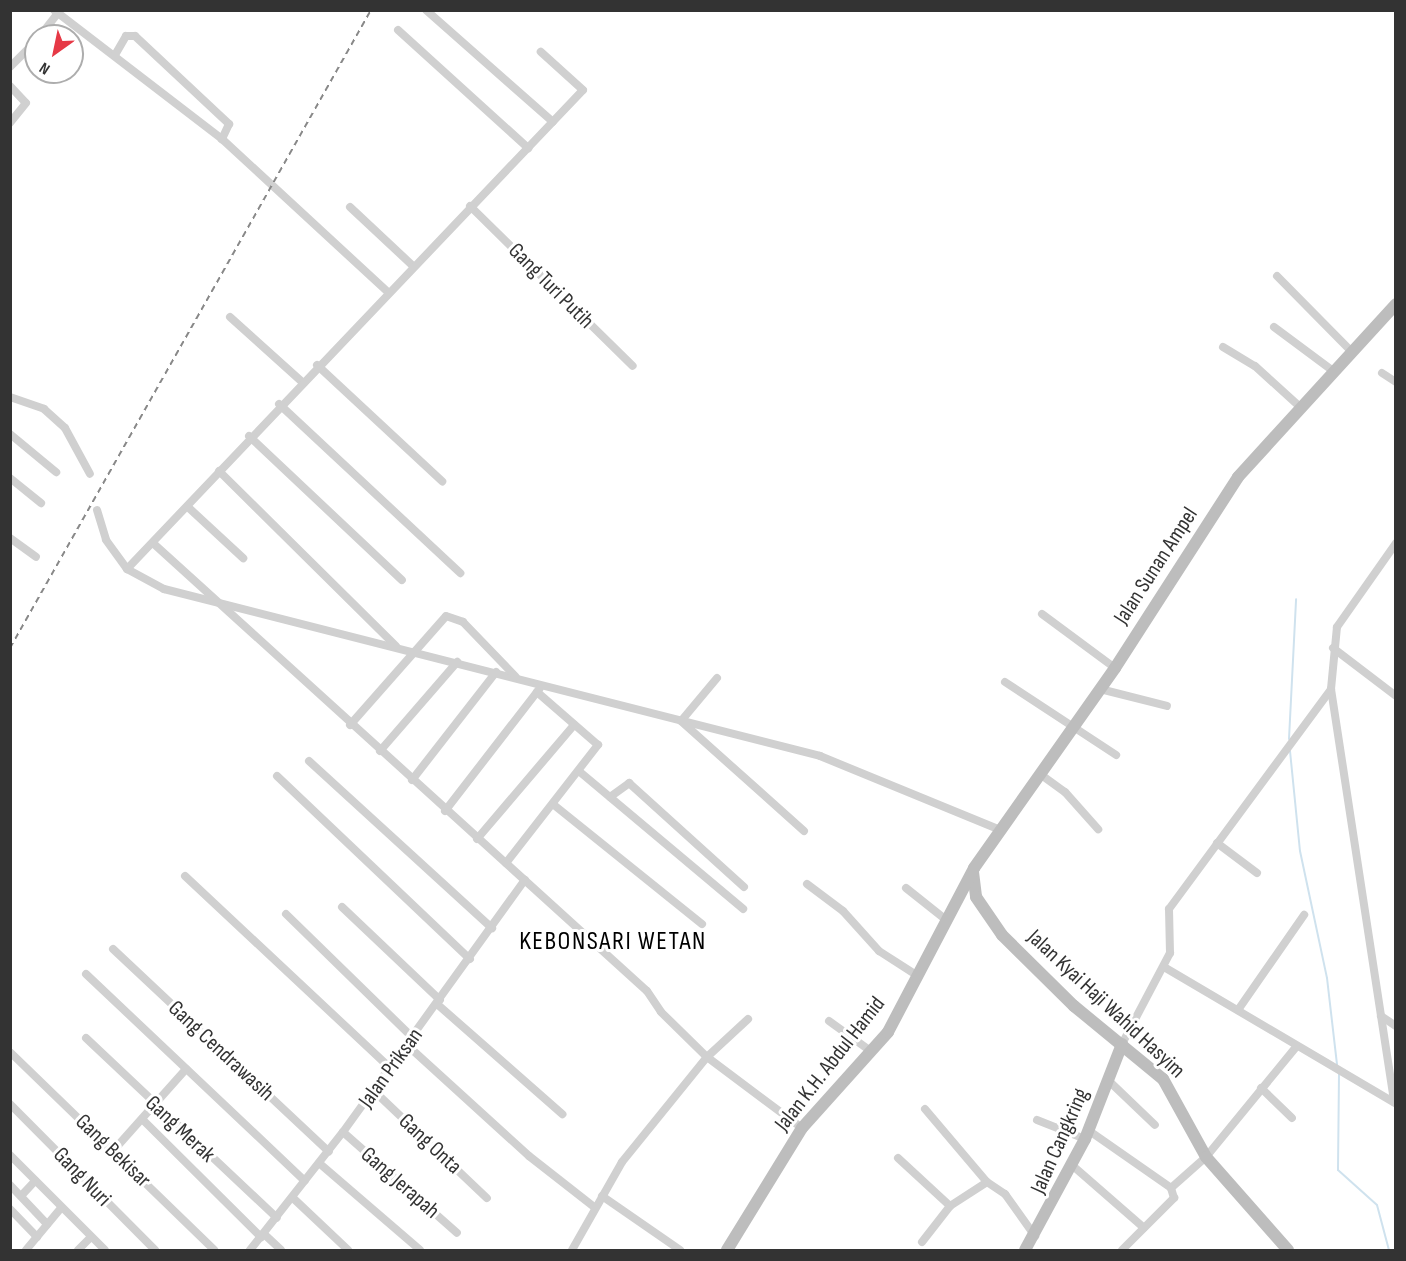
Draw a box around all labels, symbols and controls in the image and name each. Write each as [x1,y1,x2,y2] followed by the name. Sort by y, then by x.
[24,24,84,84] north arrow
[36,58,54,78] text: N
[503,238,599,334] street label: Gang Turi Putih
[1108,503,1204,629] street label: Jalan Sunan Ampel
[1022,924,1190,1084] street label: Jalan Kyai Haji Wahid Hasyim
[519,926,707,958] district label: KEBONSARI WETAN
[769,991,891,1137] street label: Jalan K.H. Abdul Hamid
[163,995,279,1107] street label: Gang Cendrawasih
[353,1023,429,1113] street label: Jalan Priksan
[1025,1084,1095,1198] street label: Jalan Cangkring
[140,1090,220,1168] street label: Gang Merak
[393,1108,467,1180] street label: Gang Onta
[70,1109,156,1193] street label: Gang Bekisar
[48,1142,116,1212] street label: Gang Nuri
[355,1142,445,1224] street label: Gang Jerapah

